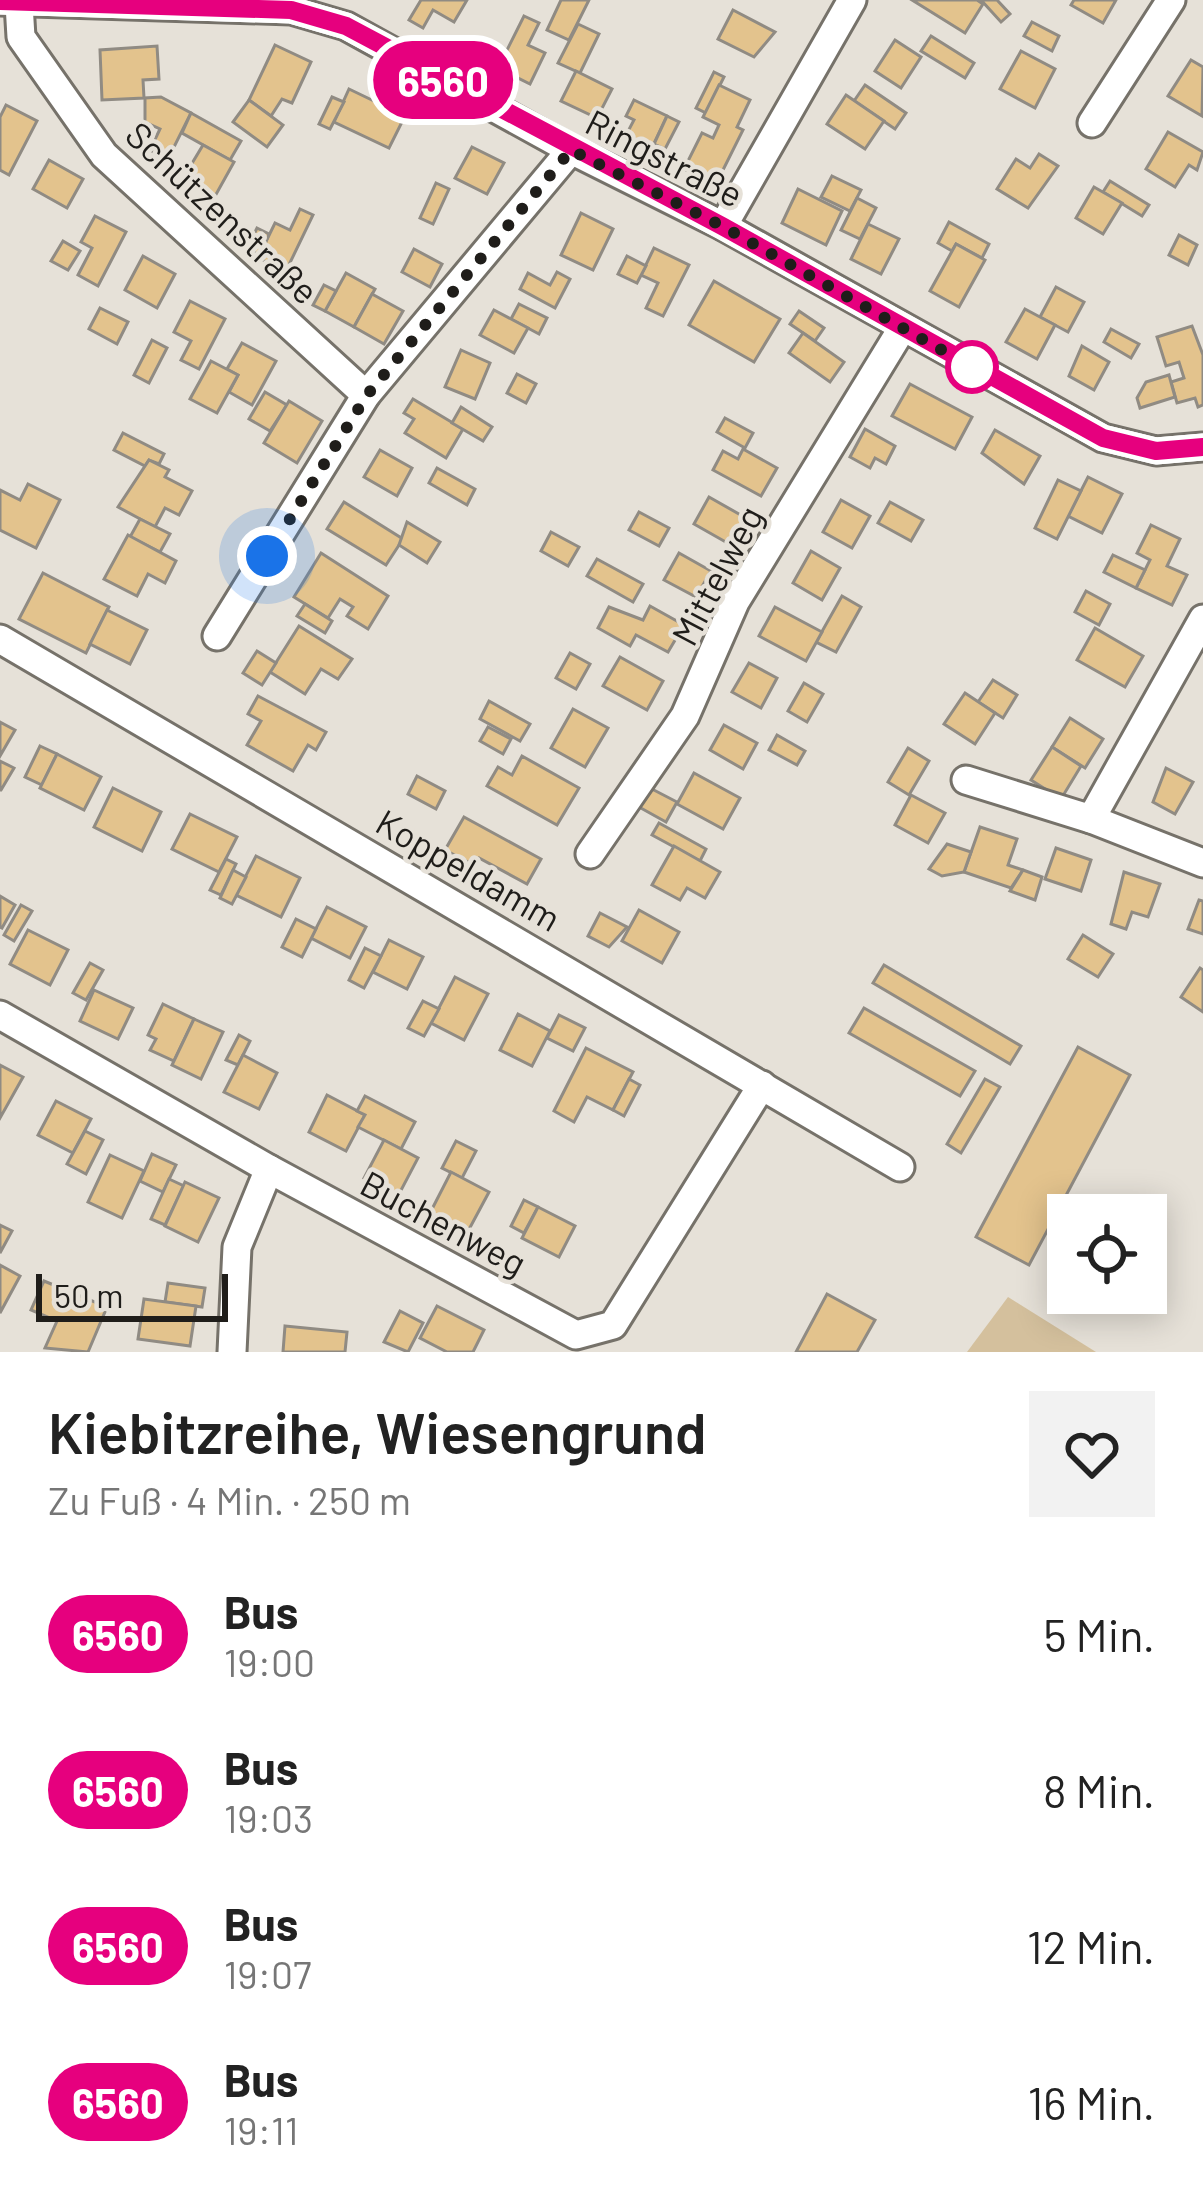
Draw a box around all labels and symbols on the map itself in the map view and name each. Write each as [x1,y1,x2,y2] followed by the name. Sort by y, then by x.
[359,41,527,119] line badge: 6560
[579,99,751,215] street label: Ringstraße
[118,112,328,312] street label: Schützenstraße
[947,342,997,392] unlabelled marker
[661,498,771,652] street label: Mittelweg
[237,526,297,586] your location
[369,799,569,939] street label: Koppeldamm
[354,1160,534,1284] street label: Buchenweg
[36,1268,228,1321] scale bar

